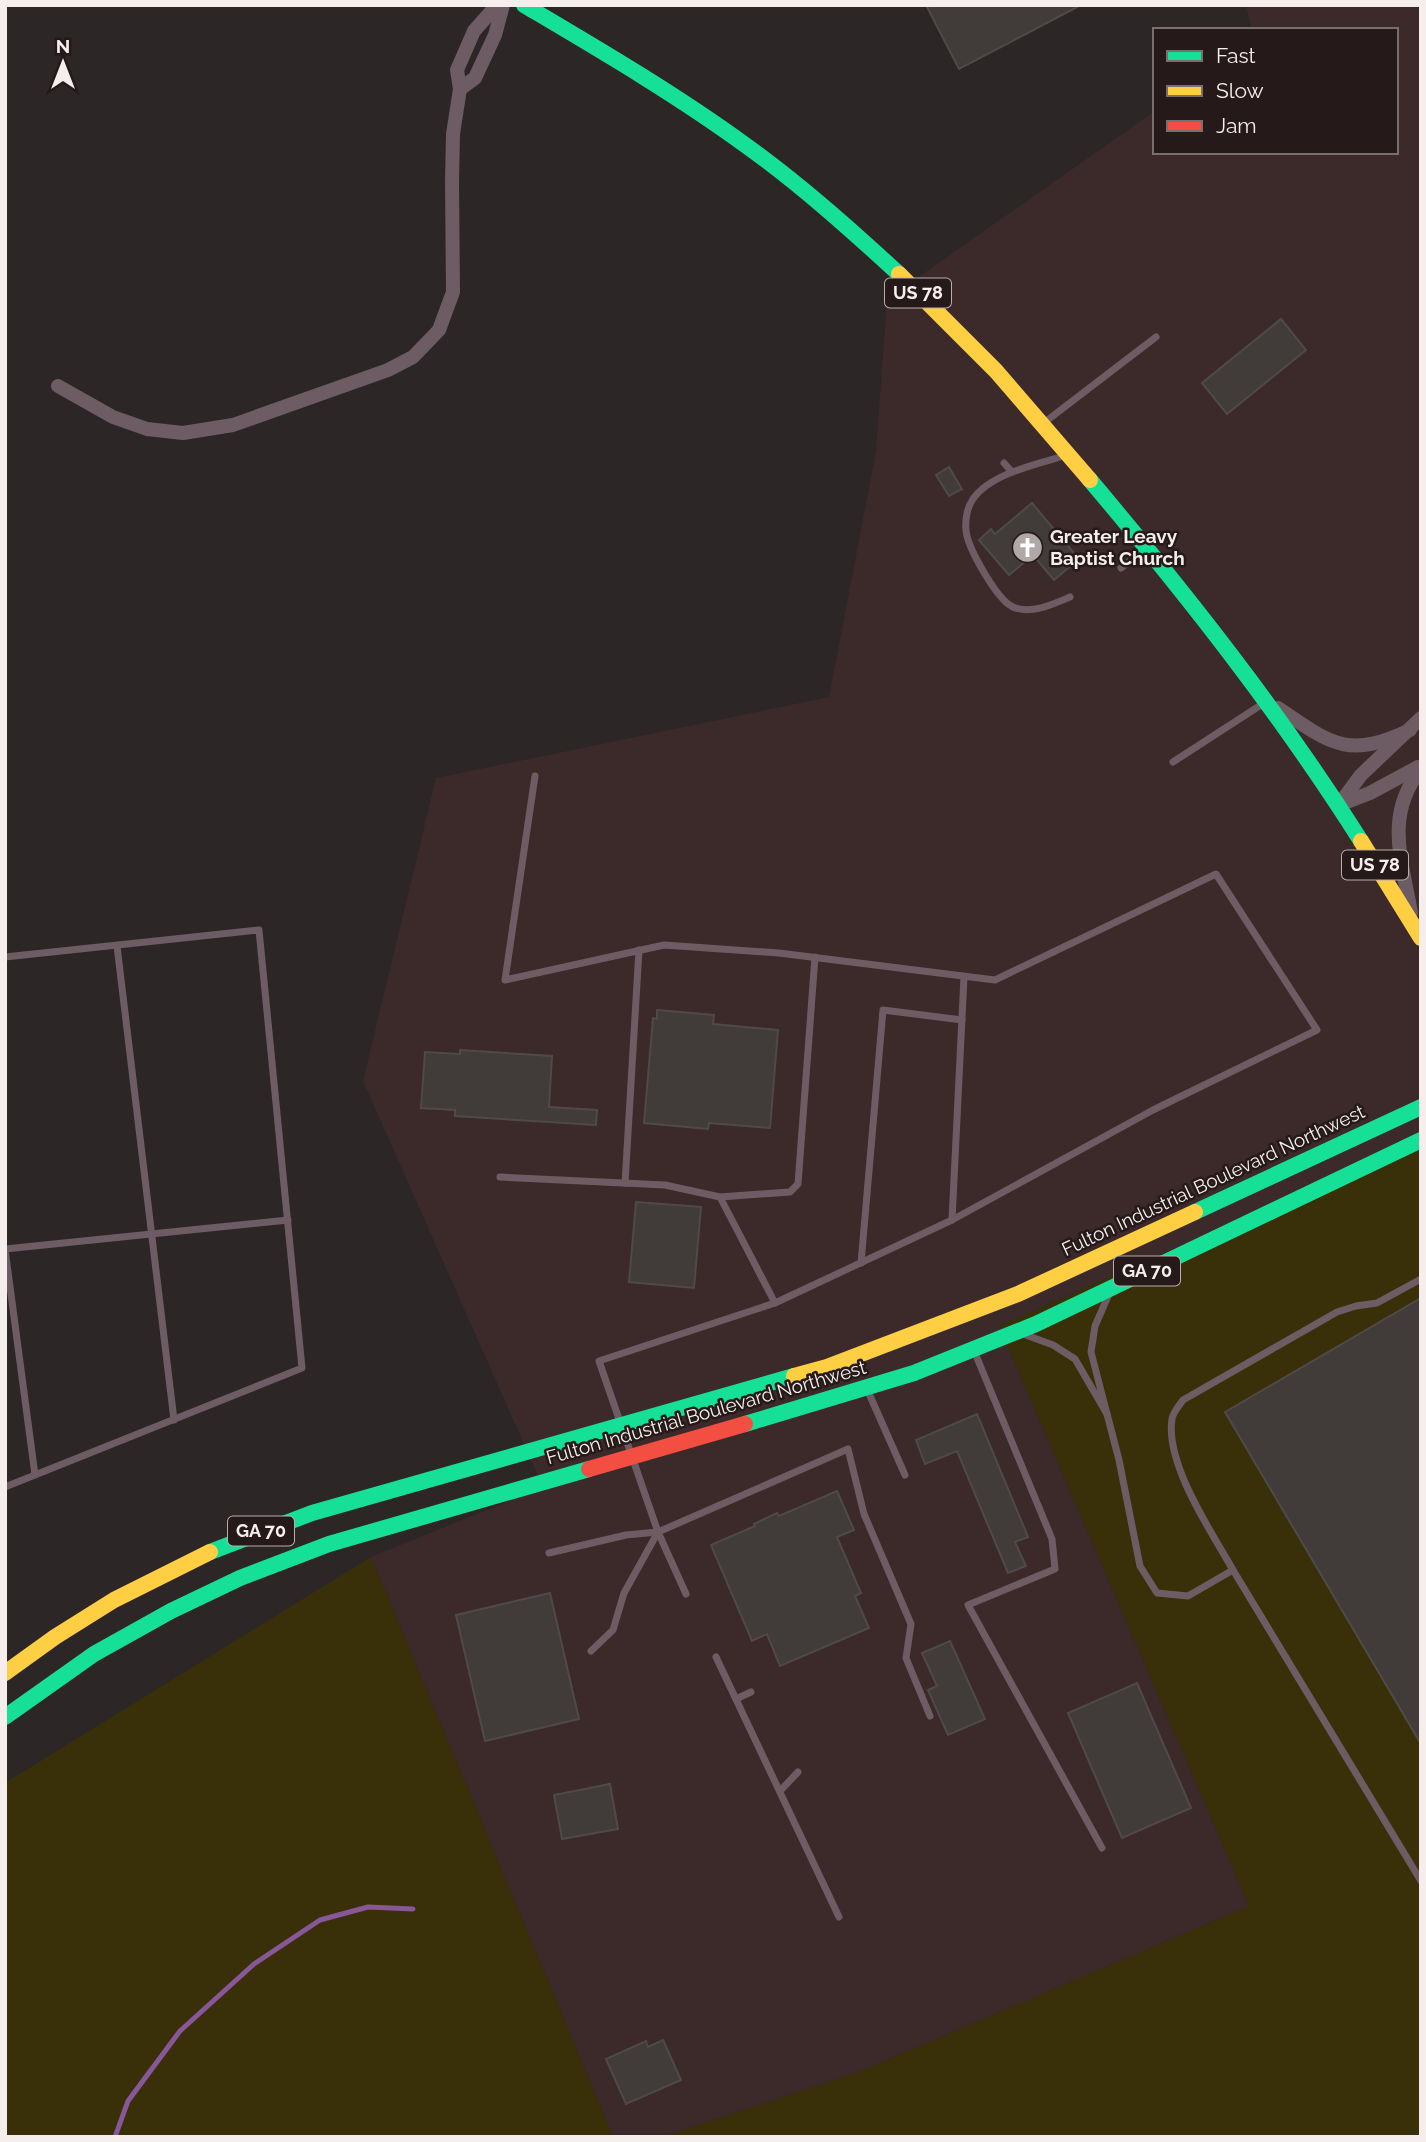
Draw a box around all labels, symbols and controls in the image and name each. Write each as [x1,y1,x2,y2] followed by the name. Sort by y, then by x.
[28,28,98,98] north arrow
[1153,28,1398,154] legend
[56,35,70,57] text: N
[1216,43,1256,68] text: Fast
[1216,78,1264,103] text: Slow
[1216,113,1257,138] text: Jam
[885,278,951,307] road number: US 78
[1050,525,1185,569] place label: Greater Leavy Baptist Church
[1010,530,1044,564] church icon: Greater Leavy Baptist Church
[1342,850,1408,880] road number: US 78
[1058,1100,1368,1260] street label: Fulton Industrial Boulevard Northwest
[1114,1256,1180,1286] road number: GA 70
[544,1356,869,1468] street label: Fulton Industrial Boulevard Northwest
[228,1516,294,1546] road number: GA 70

